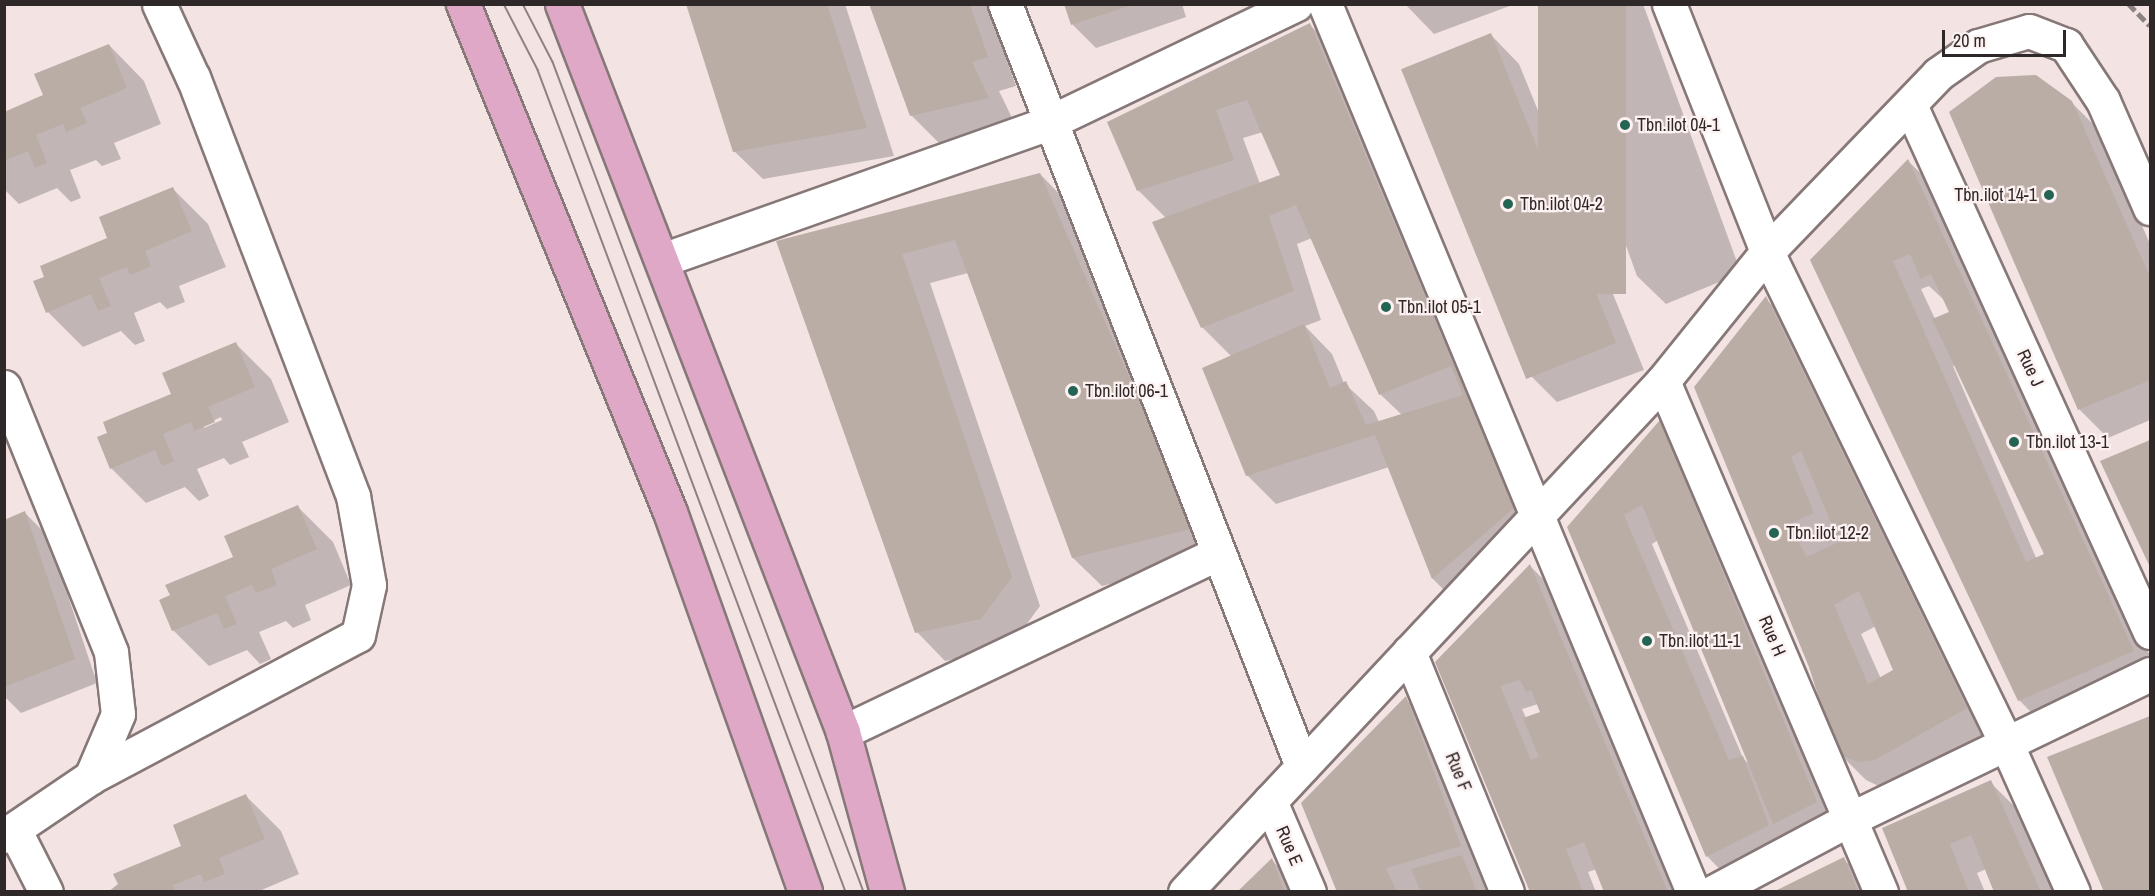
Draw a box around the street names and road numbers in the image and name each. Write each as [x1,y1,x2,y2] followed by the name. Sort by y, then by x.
[2012,346,2048,390] street label: Rue J
[1754,613,1790,659] street label: Rue H
[1440,749,1476,795] street label: Rue F
[1271,823,1307,869] street label: Rue E

